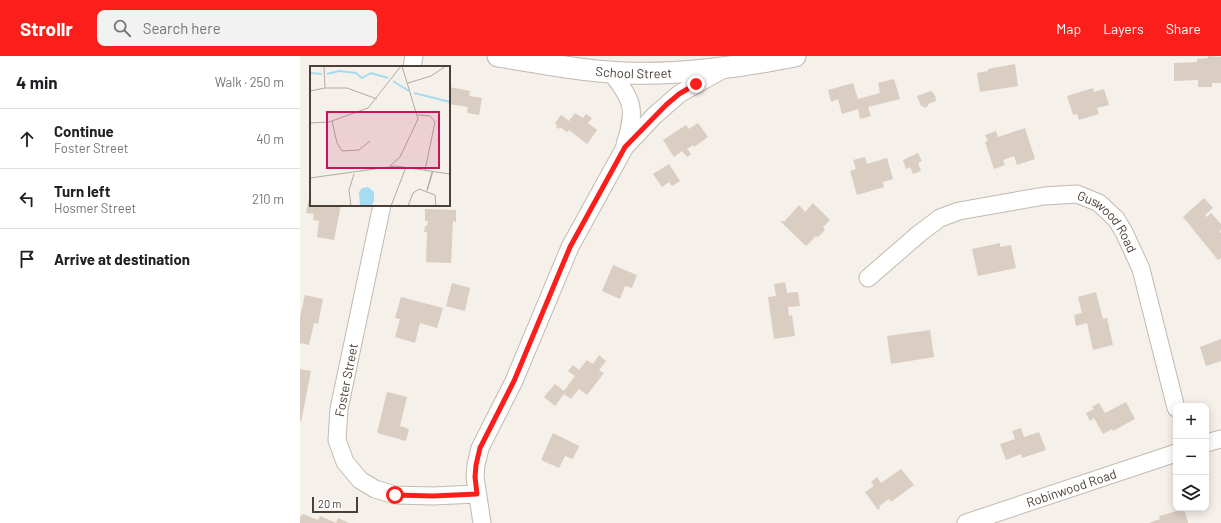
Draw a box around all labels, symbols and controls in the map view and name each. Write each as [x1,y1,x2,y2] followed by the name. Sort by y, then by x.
[97,10,377,46] search box
[20,17,73,40] text: Strollr
[111,17,133,39] icon: search
[143,19,221,37] text: Search here
[1056,20,1081,37] text: Map
[1103,20,1144,37] text: Layers
[1166,20,1201,37] text: Share
[595,63,672,81] street label: School Street
[310,66,450,206] inset map
[16,72,58,92] text: 4 min
[215,74,284,90] text: Walk · 250 m
[687,75,705,93] route end
[54,122,114,140] text: Continue
[16,128,38,150] icon: ahead
[256,131,284,147] text: 40 m
[54,140,128,156] text: Foster Street
[54,182,110,200] text: Turn left
[1075,187,1140,255] street label: Guswood Road
[16,188,38,210] icon: left
[252,191,284,207] text: 210 m
[54,200,136,216] text: Hosmer Street
[16,248,38,270] icon: arrive
[54,250,190,268] text: Arrive at destination
[331,342,361,418] street label: Foster Street
[1173,403,1209,511] map controls
[1173,403,1209,439] button: +
[1173,439,1209,475] button: −
[1024,465,1119,510] street label: Robinwood Road
[1173,475,1209,511] button: layers
[386,486,404,504] route start
[312,495,358,514] scale bar
[318,497,341,510] text: 20 m

